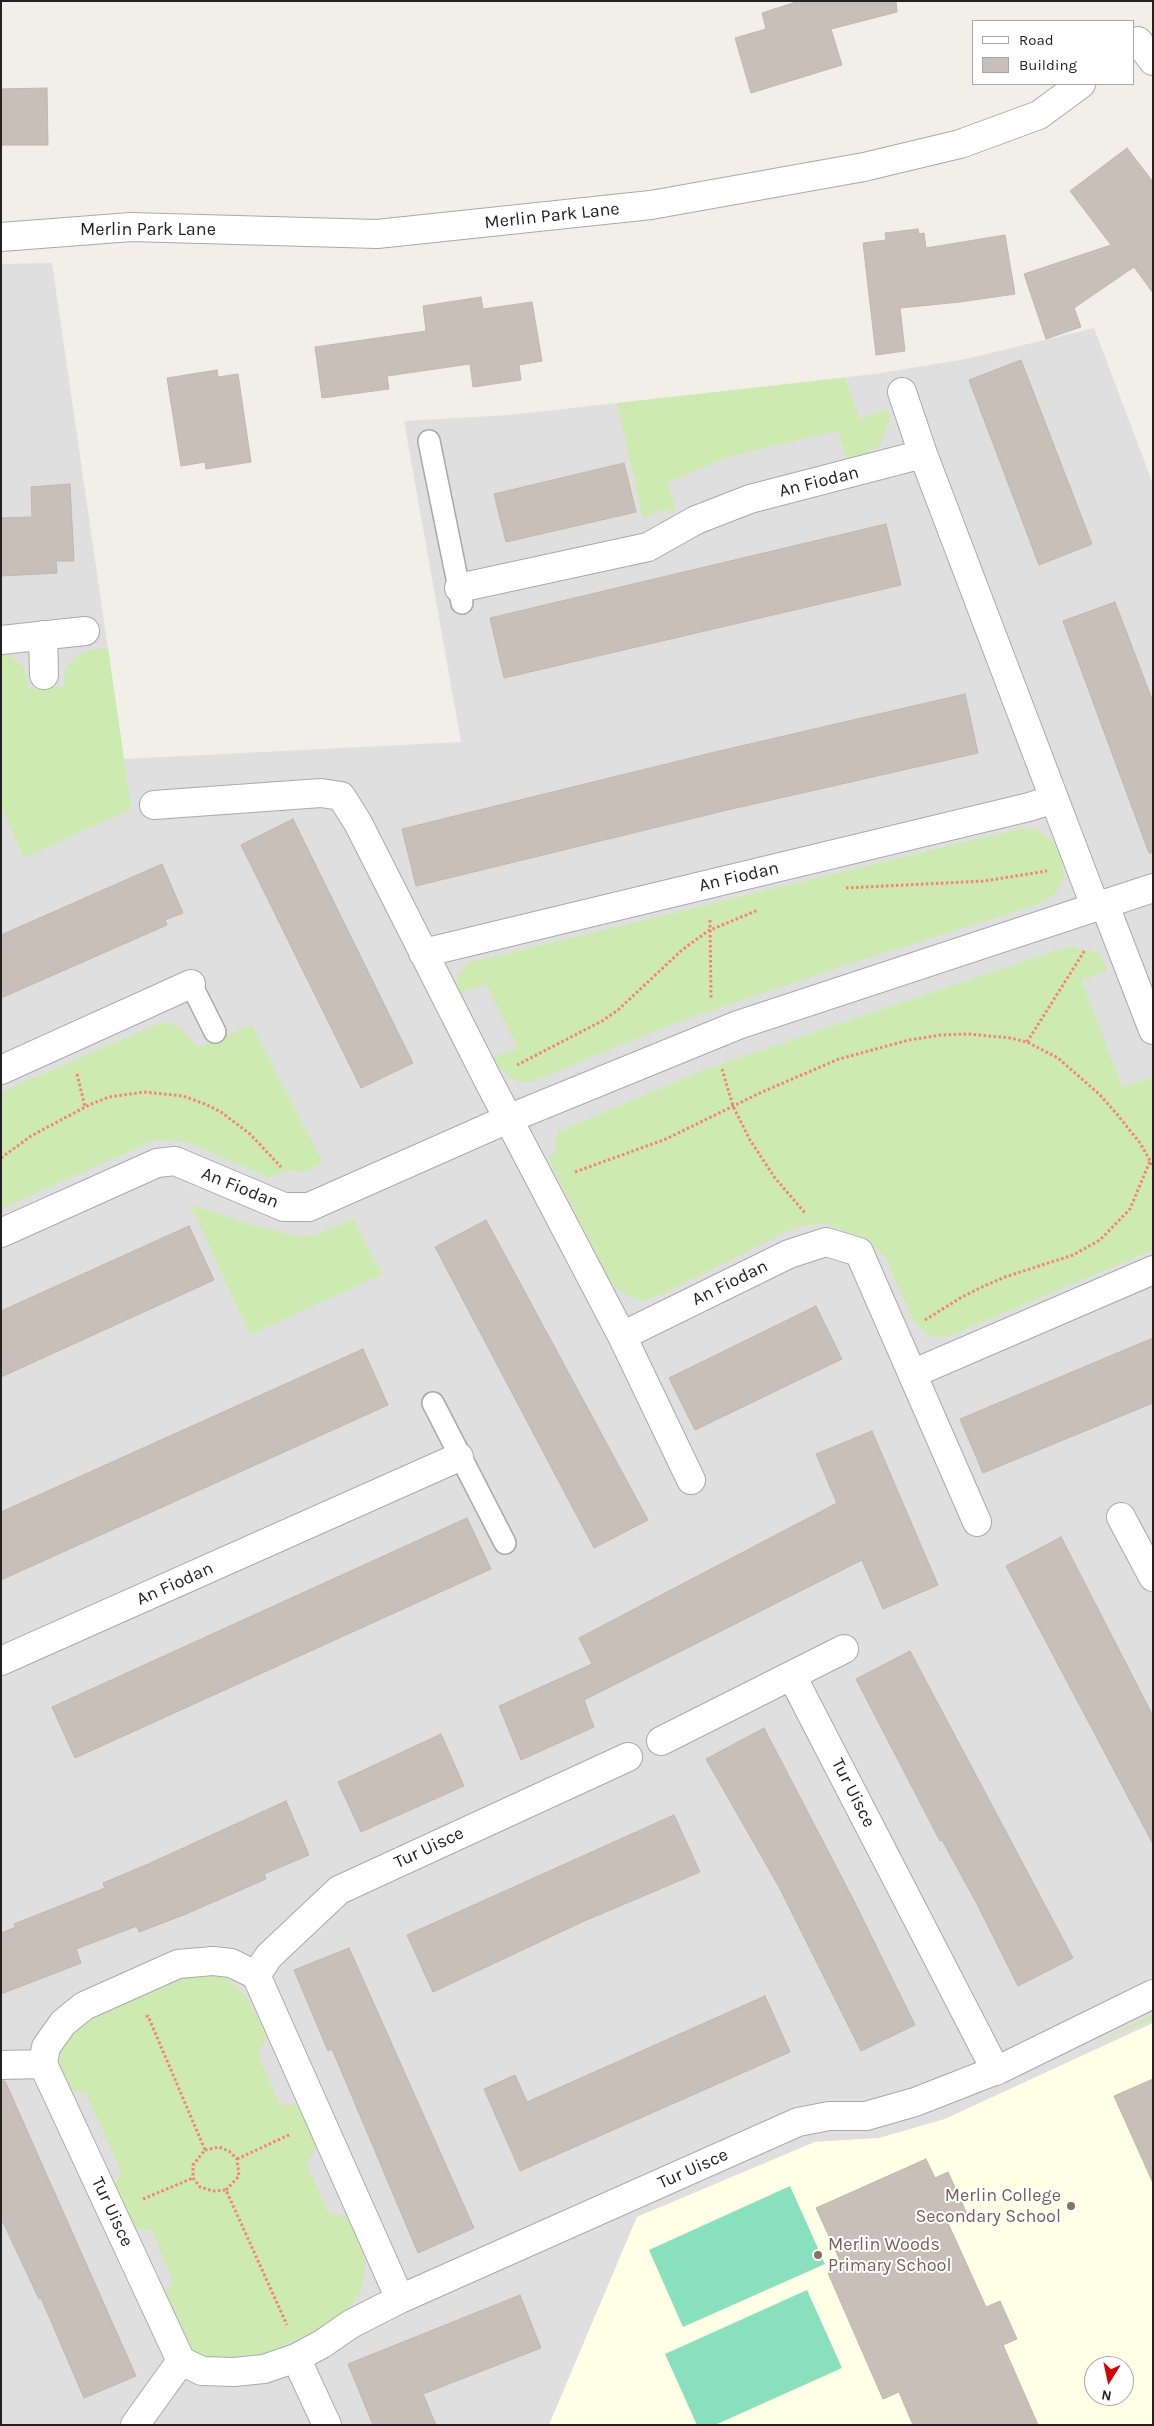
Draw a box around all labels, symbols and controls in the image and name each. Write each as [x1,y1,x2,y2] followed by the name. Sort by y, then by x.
[972,20,1134,85] legend
[1019,31,1054,49] text: Road
[1019,56,1077,74] text: Building
[483,198,621,234] street label: Merlin Park Lane
[80,219,216,241] street label: Merlin Park Lane
[777,462,861,502] street label: An Fiodan
[697,857,781,897] street label: An Fiodan
[198,1163,282,1213] street label: An Fiodan
[689,1255,771,1311] street label: An Fiodan
[133,1558,217,1610] street label: An Fiodan
[826,1755,880,1831] street label: Tur Uisce
[391,1822,467,1874] street label: Tur Uisce
[655,2144,731,2194] street label: Tur Uisce
[86,2174,138,2250] street label: Tur Uisce
[915,2185,1061,2228] place label: Merlin College Secondary School
[1065,2200,1077,2212] marker: Merlin College Secondary School
[828,2234,951,2276] place label: Merlin Woods Primary School
[812,2249,824,2261] marker: Merlin Woods Primary School
[1084,2356,1134,2406] north arrow
[1100,2386,1113,2405] text: N

